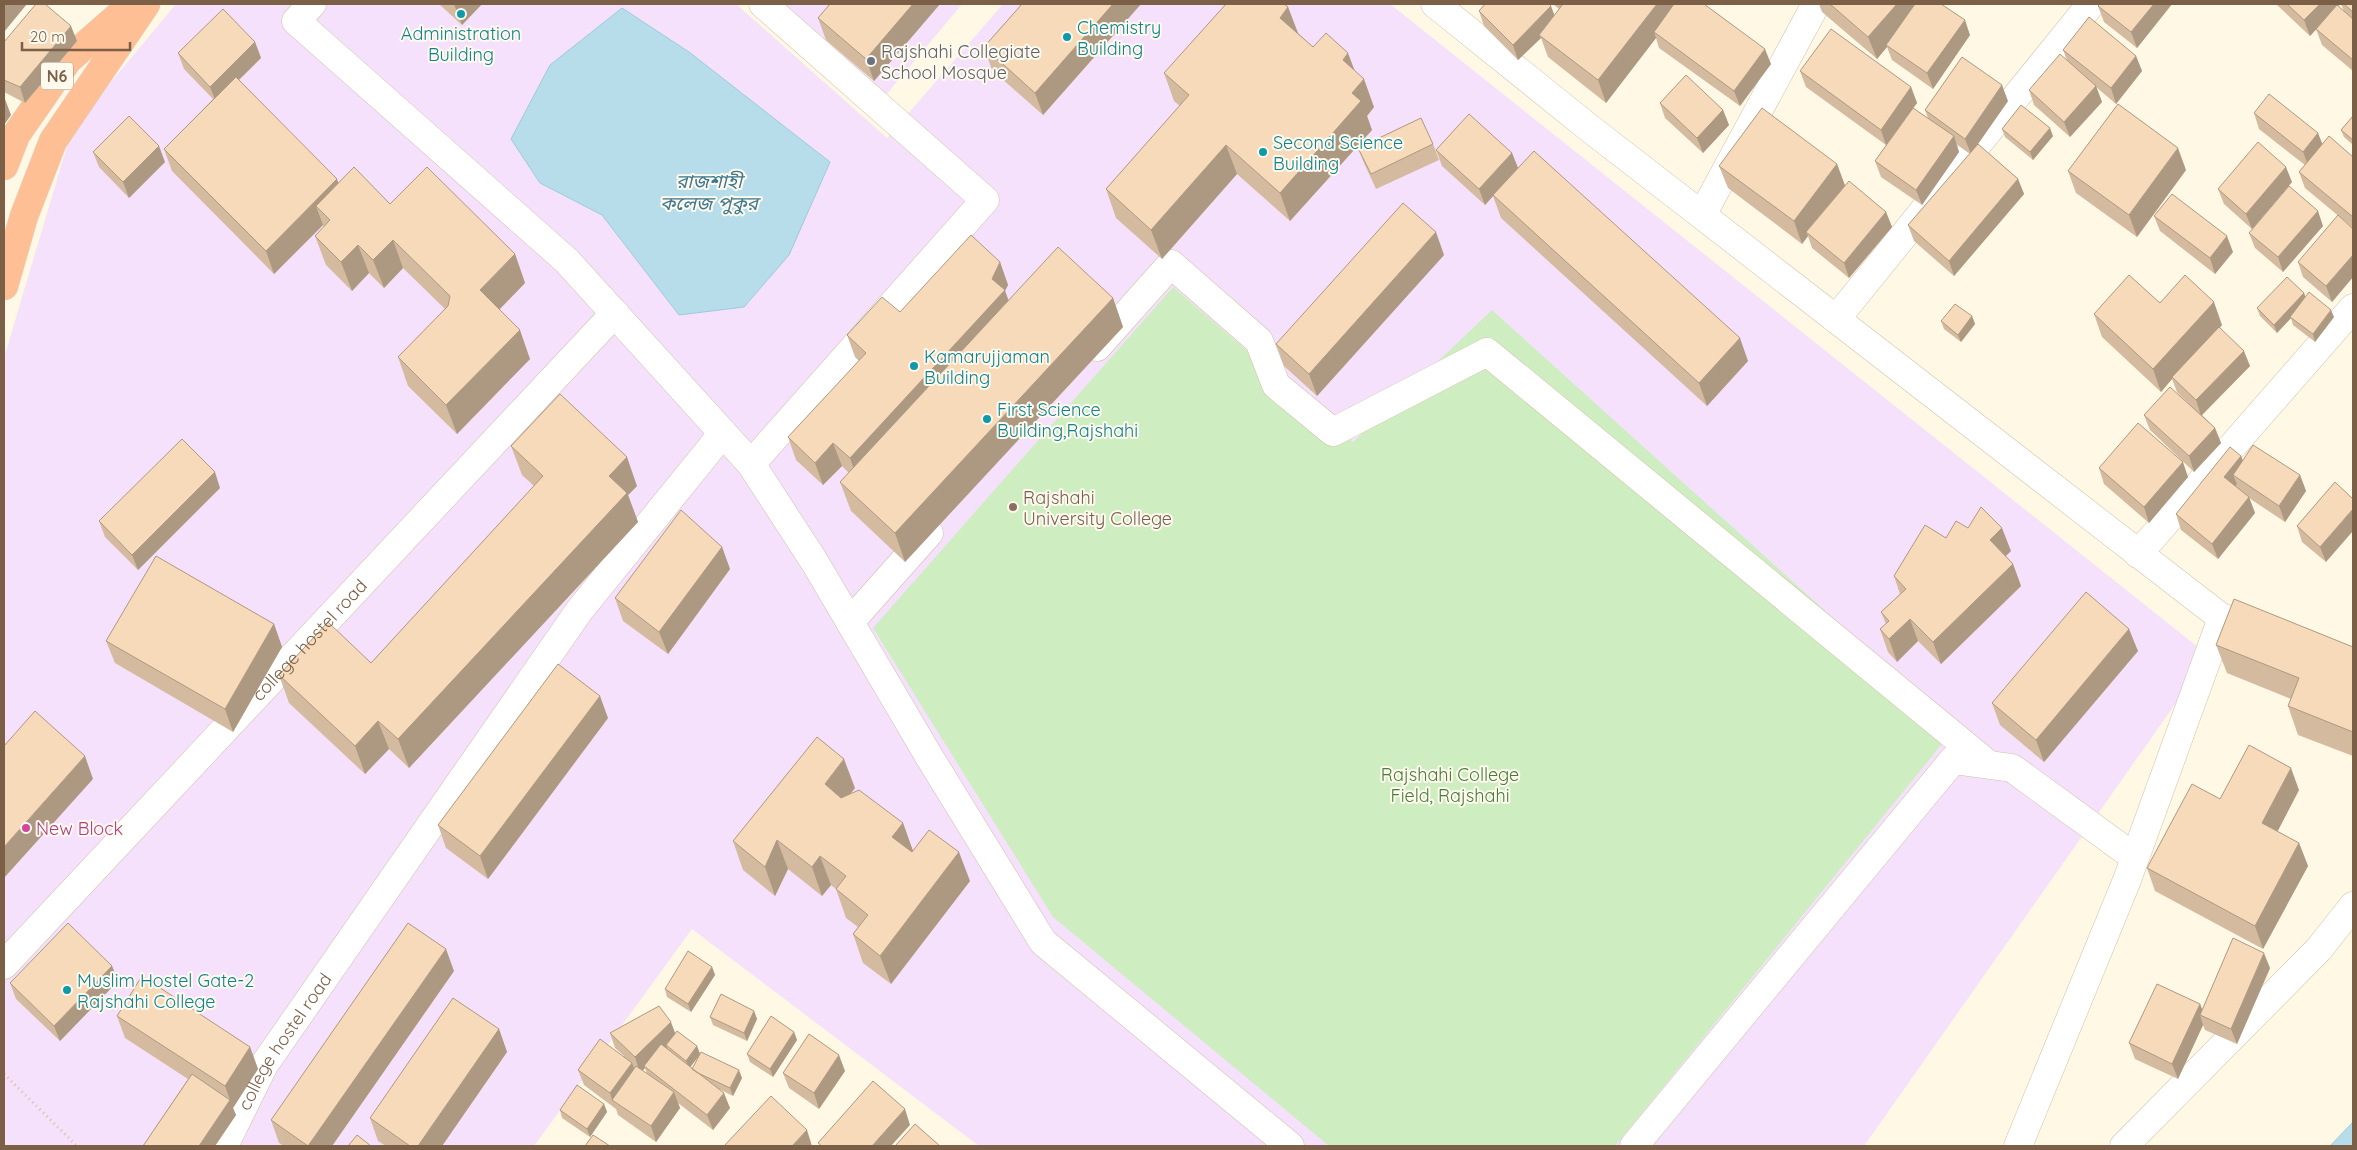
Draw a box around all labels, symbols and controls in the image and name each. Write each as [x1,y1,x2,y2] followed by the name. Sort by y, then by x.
[455,8,467,20] marker: Administration Building
[1077,16,1161,60] place label: Chemistry Building
[22,20,130,52] scale bar
[401,22,521,66] place label: Administration Building
[30,27,65,46] text: 20 m
[1061,31,1073,43] marker: Chemistry Building
[881,40,1040,84] place label: Rajshahi Collegiate School Mosque
[865,55,877,67] marker: Rajshahi Collegiate School Mosque
[41,62,73,90] road number: N6
[1273,131,1403,175] place label: Second Science Building
[1257,146,1269,158] marker: Second Science Building
[660,169,762,215] water label: রাজশাহী কলেজ পুকুর
[924,345,1050,389] place label: Kamarujjaman Building
[908,360,920,372] marker: Kamarujjaman Building
[997,398,1138,442] place label: First Science Building,Rajshahi
[981,413,993,425] marker: First Science Building,Rajshahi
[1023,486,1172,530] place label: Rajshahi University College
[1007,501,1019,513] marker: Rajshahi University College
[246,574,372,705] street label: college hostel road
[1381,763,1519,807] park label: Rajshahi College Field, Rajshahi
[36,817,123,840] place label: New Block
[20,822,32,834] marker: New Block
[232,968,336,1114] street label: college hostel road
[77,969,254,1013] place label: Muslim Hostel Gate-2 Rajshahi College
[61,984,73,996] marker: Muslim Hostel Gate-2 Rajshahi College

